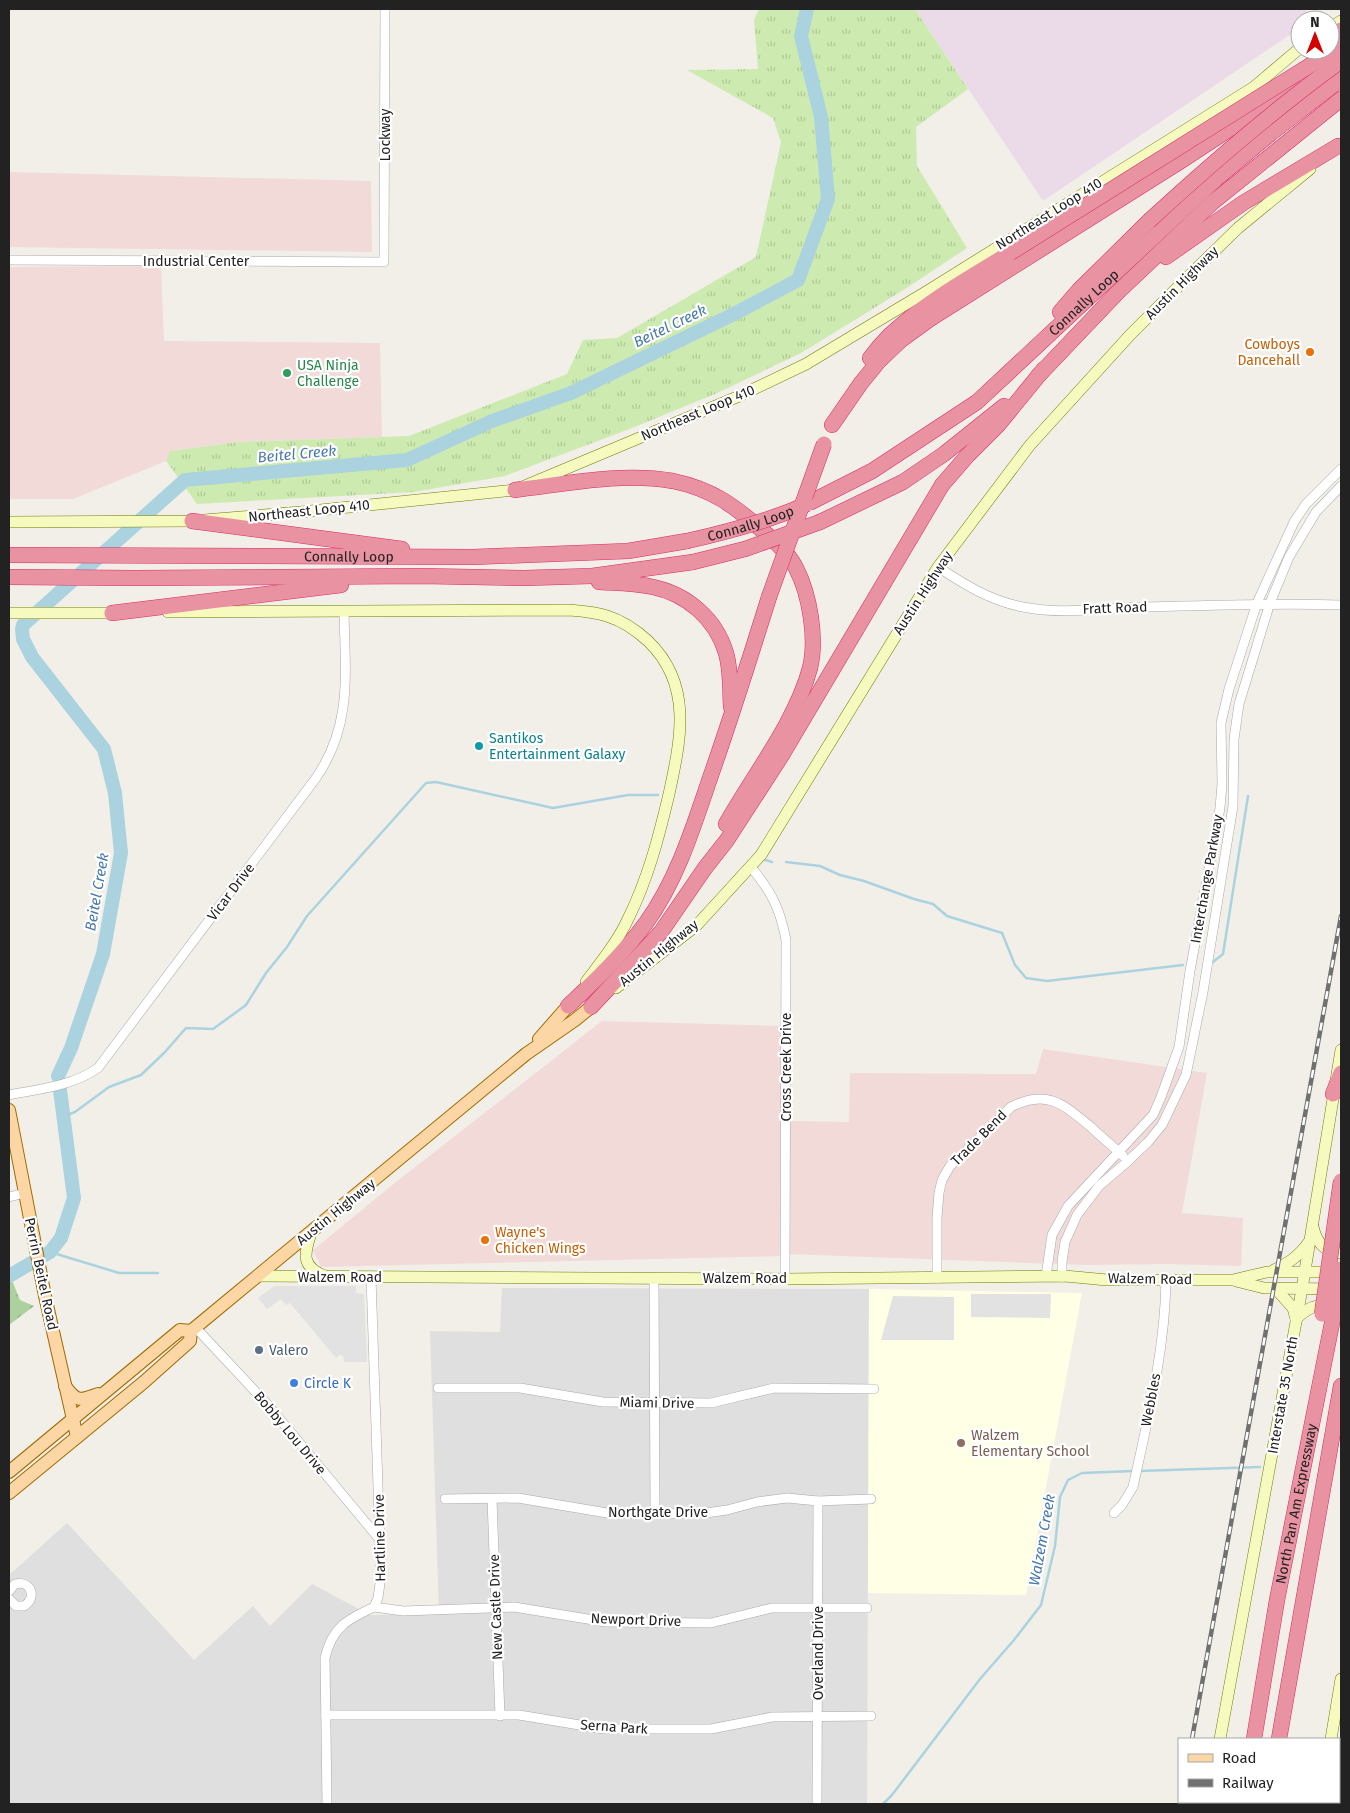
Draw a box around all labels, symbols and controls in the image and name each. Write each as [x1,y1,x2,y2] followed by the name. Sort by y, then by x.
[1290,10,1340,60] north arrow
[1310,14,1320,31] text: N
[377,108,394,161] street label: Lockway
[993,174,1105,254] street label: Northeast Loop 410
[1142,243,1222,323] street label: Austin Highway
[143,253,250,270] street label: Industrial Center
[1045,266,1122,339] street label: Connally Loop
[631,301,709,351] water label: Beitel Creek
[1237,336,1300,369] place label: Cowboys Dancehall
[1304,346,1316,358] marker: Cowboys Dancehall
[297,357,359,390] place label: USA Ninja Challenge
[281,367,293,379] marker: USA Ninja Challenge
[638,381,758,445] street label: Northeast Loop 410
[257,442,337,466] water label: Beitel Creek
[247,496,371,526] street label: Northeast Loop 410
[706,502,796,545] street label: Connally Loop
[304,548,394,565] street label: Connally Loop
[890,548,957,638] street label: Austin Highway
[1082,598,1148,618] street label: Fratt Road
[489,730,625,763] place label: Santikos Entertainment Galaxy
[473,740,485,752] marker: Santikos Entertainment Galaxy
[1187,813,1227,945] street label: Interchange Parkway
[81,852,113,932] water label: Beitel Creek
[204,860,258,924] street label: Vicar Drive
[616,916,702,990] street label: Austin Highway
[778,1012,795,1122] street label: Cross Creek Drive
[948,1107,1010,1169] street label: Trade Bend
[293,1175,379,1249] street label: Austin Highway
[21,1216,61,1332] street label: Perrin Beitel Road
[495,1224,586,1257] place label: Wayne's Chicken Wings
[479,1234,491,1246] marker: Wayne's Chicken Wings
[298,1269,382,1286] street label: Walzem Road
[703,1270,787,1287] street label: Walzem Road
[1108,1270,1192,1288] street label: Walzem Road
[1264,1335,1302,1455] street label: Interstate 35 North
[269,1342,309,1359] place label: Valero
[253,1344,265,1356] marker: Valero
[1138,1371,1165,1428] street label: Webbles
[304,1375,352,1392] place label: Circle K
[288,1377,300,1389] marker: Circle K
[250,1388,330,1478] street label: Bobby Lou Drive
[619,1394,695,1412] street label: Miami Drive
[1272,1422,1320,1585] street label: North Pan Am Expressway
[971,1427,1089,1460] place label: Walzem Elementary School
[955,1437,967,1449] marker: Walzem Elementary School
[1025,1493,1059,1587] water label: Walzem Creek
[371,1494,389,1582] street label: Hartline Drive
[608,1504,708,1521] street label: Northgate Drive
[486,1554,506,1660] street label: New Castle Drive
[810,1606,827,1700] street label: Overland Drive
[590,1610,682,1630] street label: Newport Drive
[580,1716,649,1738] street label: Serna Park
[1178,1738,1340,1803] legend
[1222,1749,1257,1767] text: Road
[1222,1774,1274,1792] text: Railway

